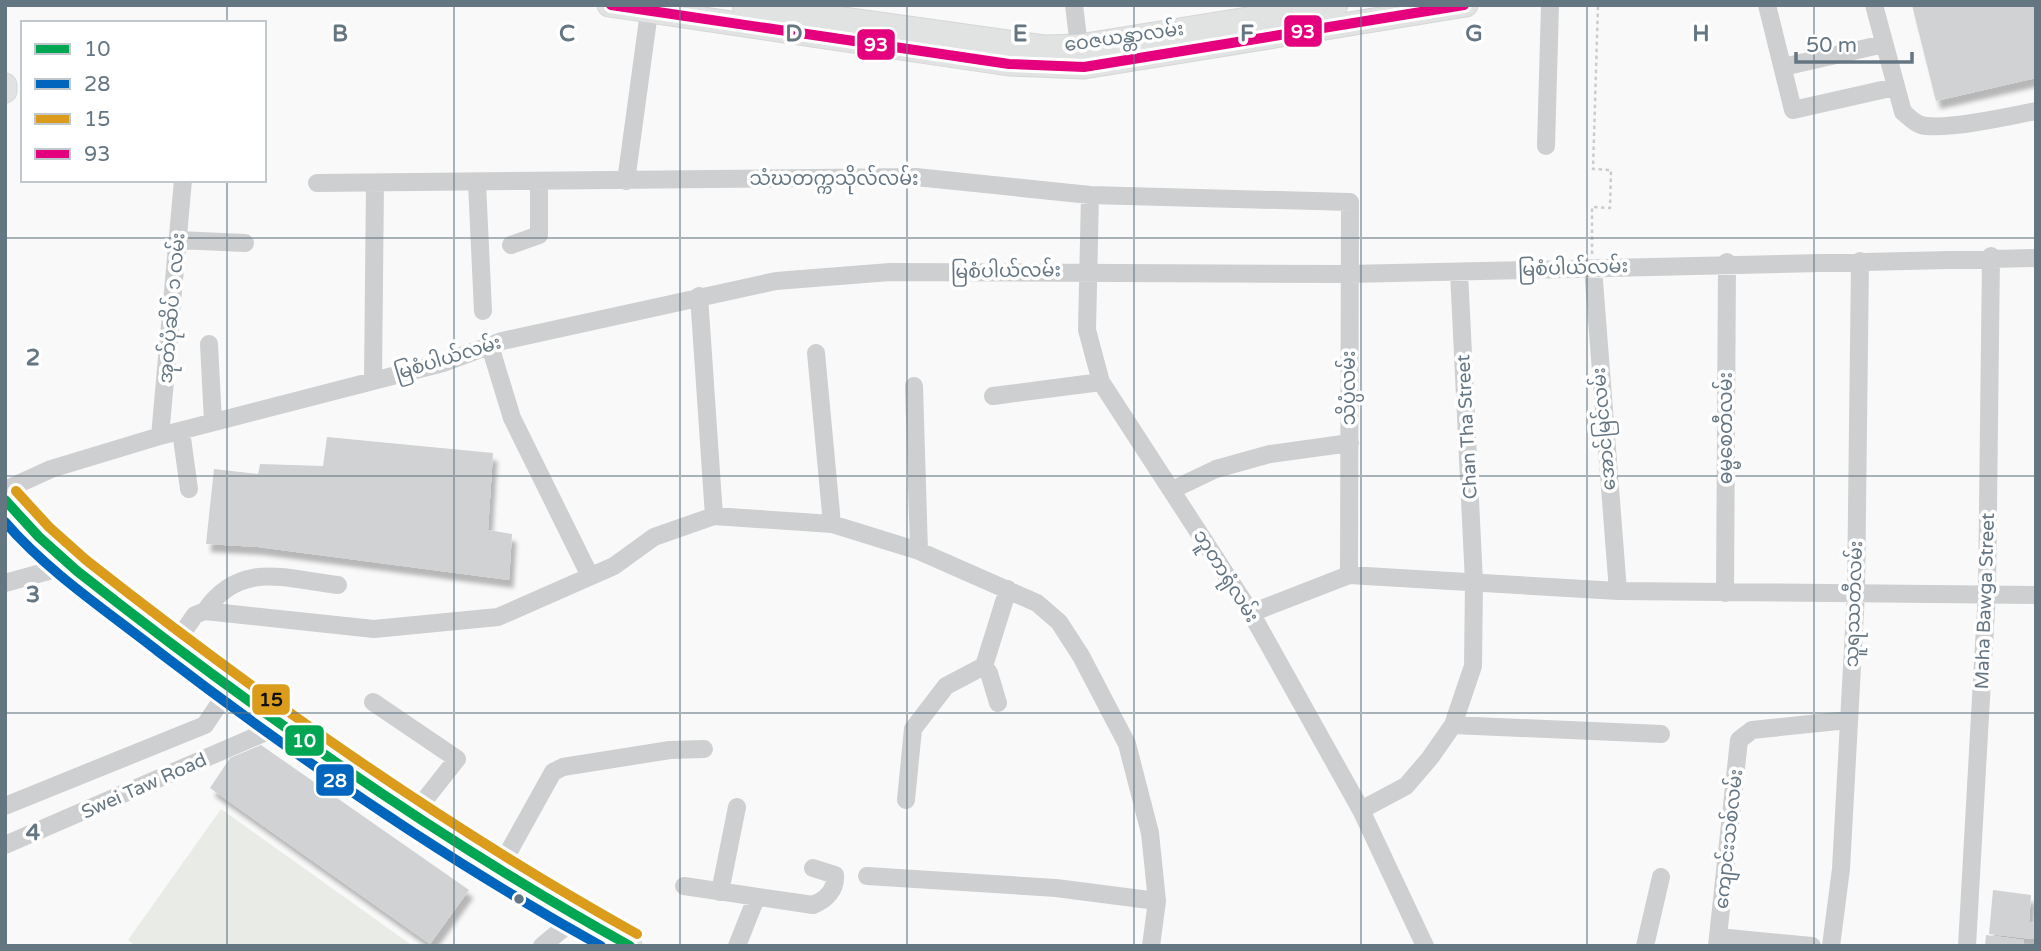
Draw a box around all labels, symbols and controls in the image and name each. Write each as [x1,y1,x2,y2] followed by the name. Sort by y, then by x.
[1062,14,1186,60] street label: ဝေဇယန္တာလမ်း
[1283,14,1323,48] line badge: 93
[332,20,348,48] text: B
[559,20,575,48] text: C
[785,20,803,48] text: D
[1013,20,1027,48] text: E
[1240,20,1254,48] text: F
[1465,20,1483,48] text: G
[1692,20,1710,48] text: H
[21,21,266,182] legend
[1291,21,1315,43] text: 93
[1796,21,1912,65] scale bar
[856,28,896,61] line badge: 93
[1806,33,1857,58] text: 50 m
[864,34,888,56] text: 93
[84,37,110,62] text: 10
[84,72,110,97] text: 28
[84,107,110,132] text: 15
[84,142,110,167] text: 93
[749,164,919,195] street label: သံဃတက္ကသိုလ်လမ်း
[150,231,195,385] street label: အုတ်ပုံဆိပ် ၁ လမ်း
[1517,251,1629,285] street label: မြစံပါယ်လမ်း
[951,255,1061,287] street label: မြစံပါယ်လမ်း
[391,328,505,388] street label: မြစံပါယ်လမ်း
[26,344,40,372] text: 2
[1334,350,1364,426] street label: သိပ္ပံလမ်း
[1452,354,1482,500] street label: Chan Tha Street
[1584,366,1624,492] street label: အောင်မြင်လမ်း
[1711,372,1741,484] street label: ဓမ္မစေတီလမ်း
[1971,512,1999,690] street label: Maha Bawga Street
[1185,523,1267,629] street label: ဘူတာရုံလမ်း
[1837,540,1872,668] street label: သူရဿတီလမ်း
[26,581,40,609] text: 3
[251,683,291,716] line badge: 15
[259,689,283,711] text: 15
[284,724,325,757] line badge: 10
[292,730,316,752] text: 10
[78,749,210,823] street label: Swei Taw Road
[315,763,355,797] line badge: 28
[1707,768,1751,910] street label: ကျောင်းသစ်လမ်း
[323,770,347,792] text: 28
[26,819,41,847] text: 4
[512,892,526,906] unlabelled marker

